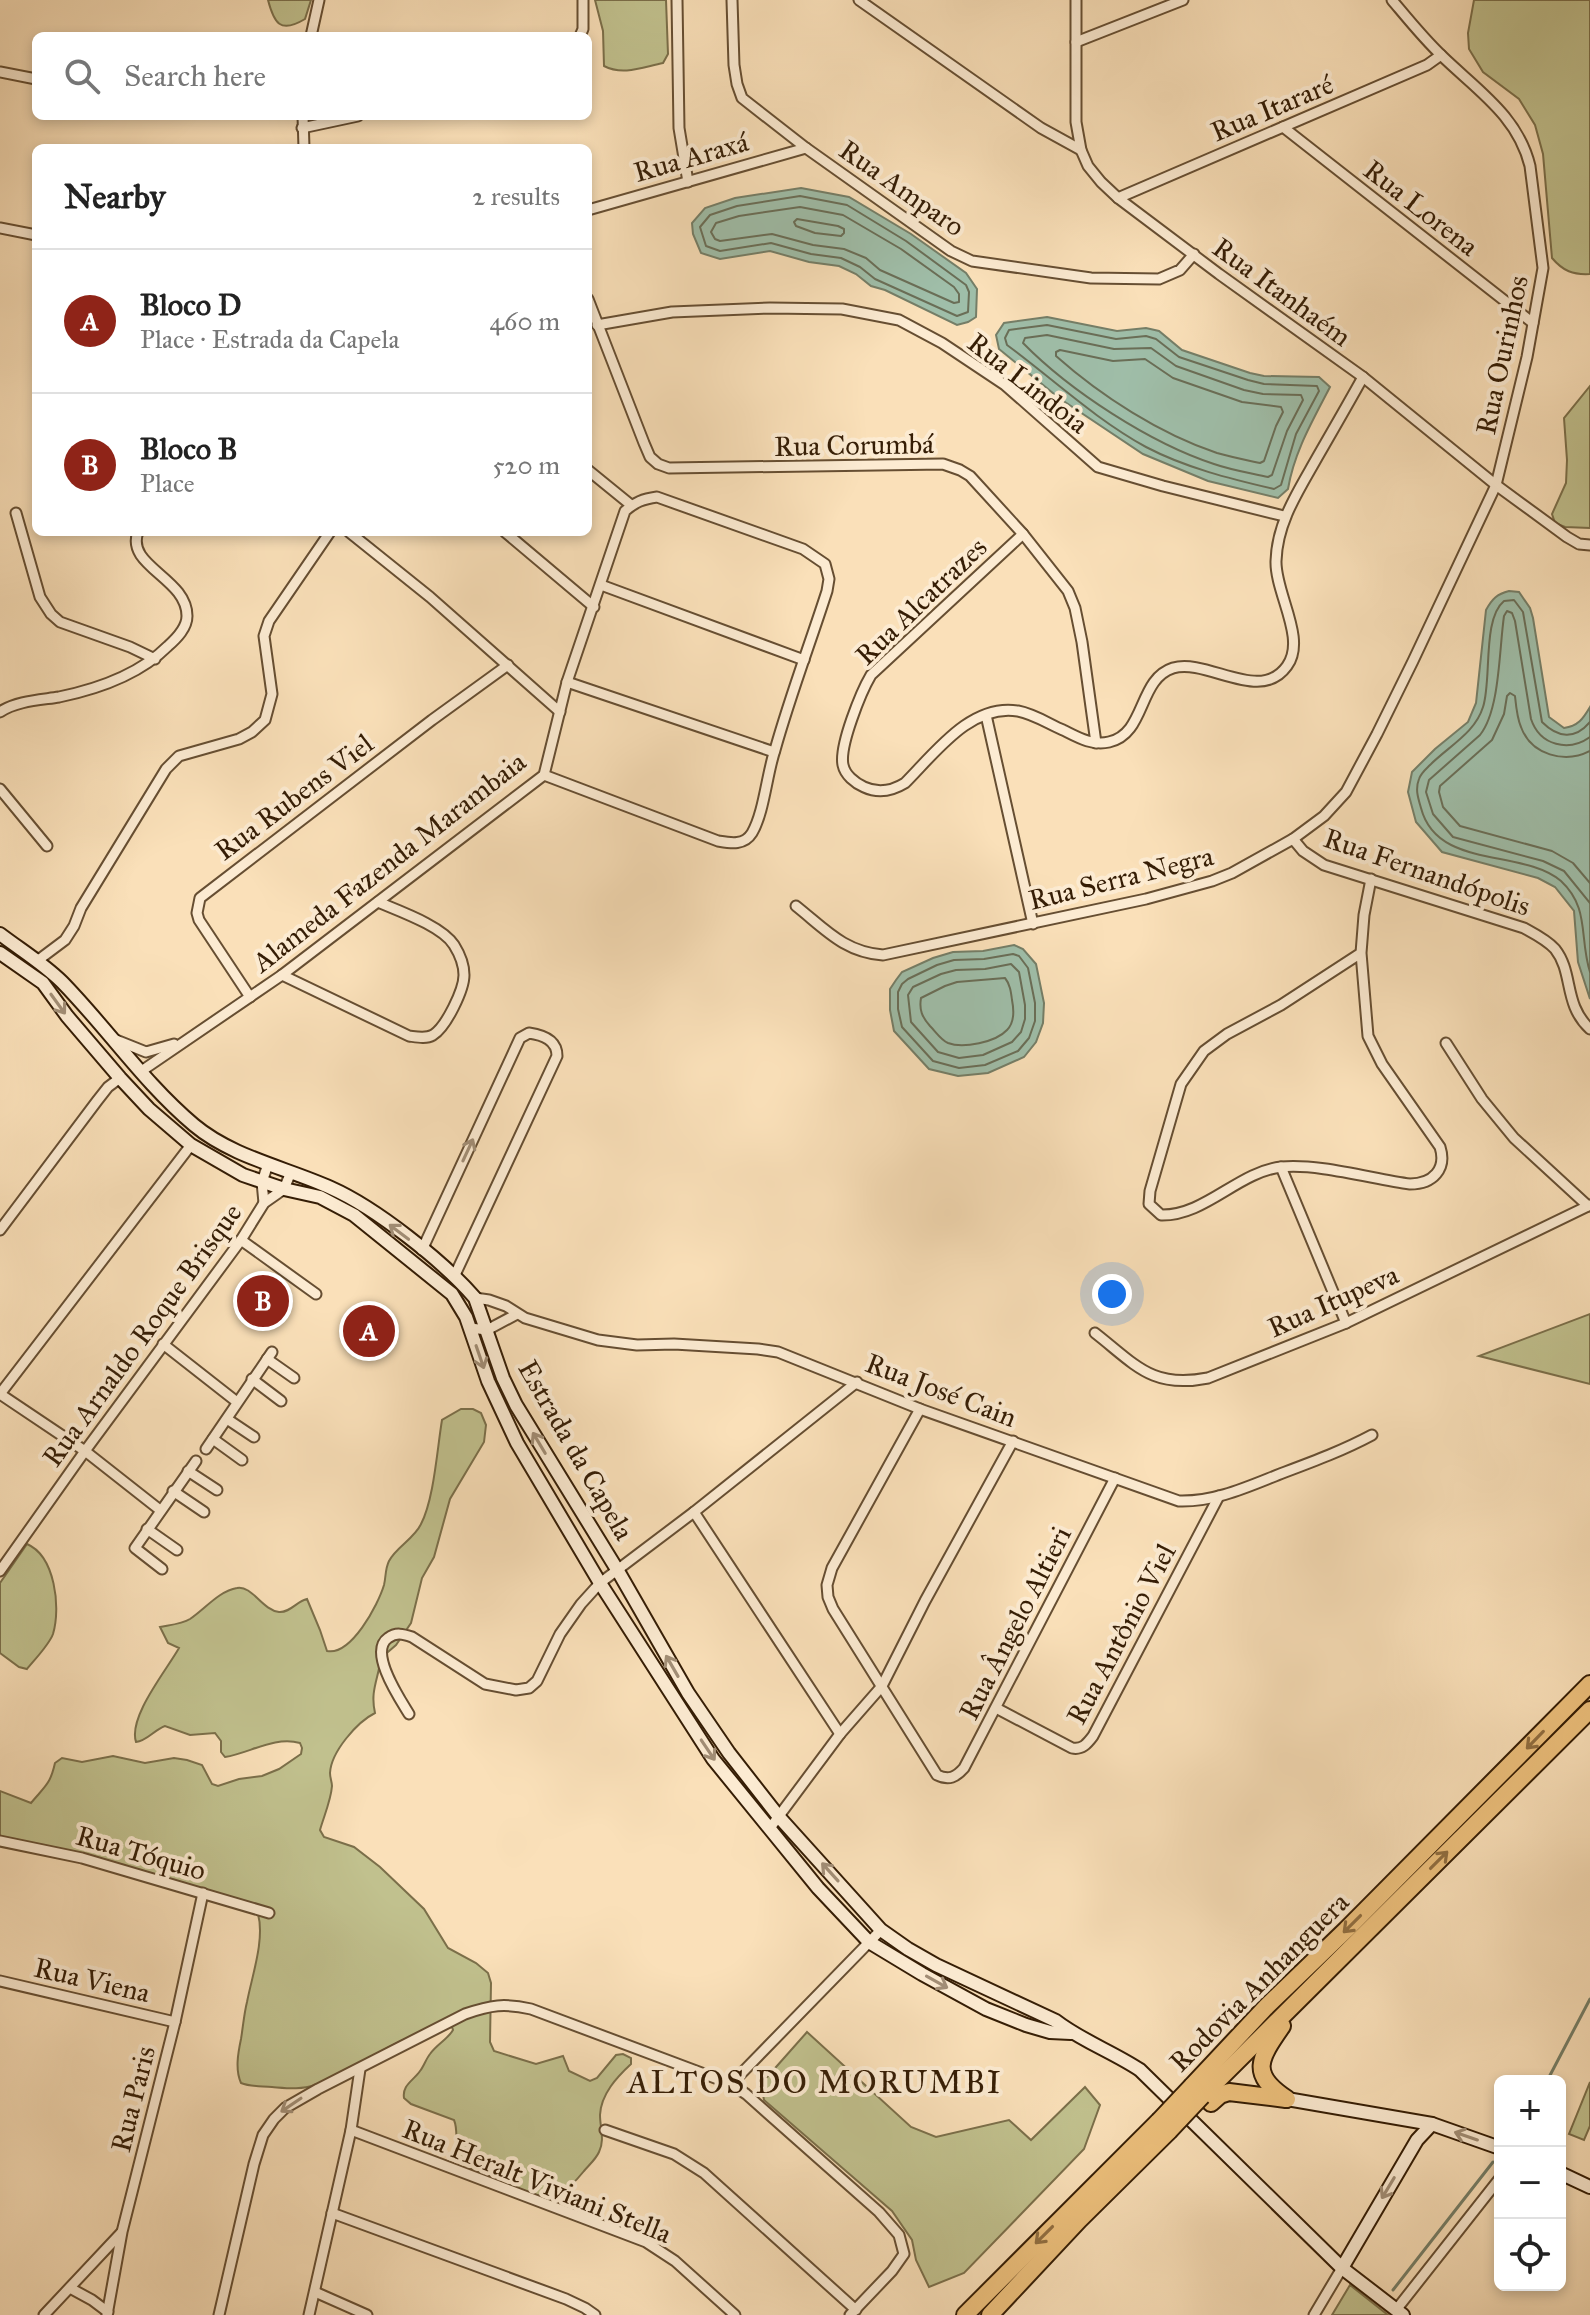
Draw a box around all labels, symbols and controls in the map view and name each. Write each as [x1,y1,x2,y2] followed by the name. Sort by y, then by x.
[32,32,592,120] search box
[60,54,104,98] icon: search
[124,58,266,94] text: Search here
[1205,66,1339,149] street label: Rua Itararé
[630,124,753,190] street label: Rua Araxá
[833,132,971,244] street label: Rua Amparo
[1357,152,1486,264] street label: Rua Lorena
[64,176,166,217] text: Nearby
[472,180,560,212] text: 2 results
[1206,230,1358,354] street label: Rua Itanhaém
[1468,272,1536,438] street label: Rua Ourinhos
[140,287,241,323] text: Bloco D
[81,305,99,337] text: A
[490,305,560,337] text: 460 m
[140,323,399,355] text: Place · Estrada da Capela
[961,325,1096,441] street label: Rua Lindoia
[774,426,934,464] street label: Rua Corumbá
[140,431,237,467] text: Bloco B
[81,449,99,481] text: B
[493,449,560,481] text: 520 m
[140,467,195,499] text: Place
[848,530,994,672] street label: Rua Alcatrazes
[208,726,381,868] street label: Rua Rubens Viel
[244,744,533,980] street label: Alameda Fazenda Marambaia
[1319,820,1535,924] street label: Rua Fernandópolis
[1025,838,1217,918] street label: Rua Serra Negra
[49,993,66,1014] one-way arrow
[462,1138,477,1162] one-way arrow
[35,1196,249,1474] street label: Rua Arnaldo Roque Brisque
[389,1223,410,1240] one-way arrow
[1262,1257,1404,1345] street label: Rua Itupeva
[237,1271,289,1331] pin: B
[1092,1274,1132,1314] your location
[343,1301,395,1361] pin: A
[473,1344,488,1369] one-way arrow
[861,1345,1021,1435] street label: Rua José Cain
[510,1354,642,1547] street label: Estrada da Capela
[531,1432,548,1454] one-way arrow
[951,1520,1079,1726] street label: Rua Ângelo Altieri
[1059,1537,1184,1730] street label: Rua Antônio Viel
[664,1655,680,1678] one-way arrow
[1526,1730,1545,1750] one-way arrow
[700,1738,716,1761] one-way arrow
[72,1818,210,1888] street label: Rua Tóquio
[1429,1851,1448,1870] one-way arrow
[820,1862,839,1882] one-way arrow
[1162,1885,1356,2079] street label: Rodovia Anhanguera
[1343,1914,1362,1933] one-way arrow
[31,1950,154,2010] street label: Rua Viena
[924,1975,948,1990] one-way arrow
[103,2042,163,2156] street label: Rua Paris
[625,2063,1003,2102] district label: ALTOS DO MORUMBI
[1494,2075,1566,2291] map controls
[1494,2075,1566,2147] button: +
[281,2097,303,2114] one-way arrow
[397,2111,677,2251] street label: Rua Heralt Viviani Stella
[1454,2127,1479,2142] one-way arrow
[1494,2147,1566,2219] button: −
[1380,2177,1396,2200] one-way arrow
[1494,2219,1566,2291] button: locate
[1035,2225,1054,2244] one-way arrow

